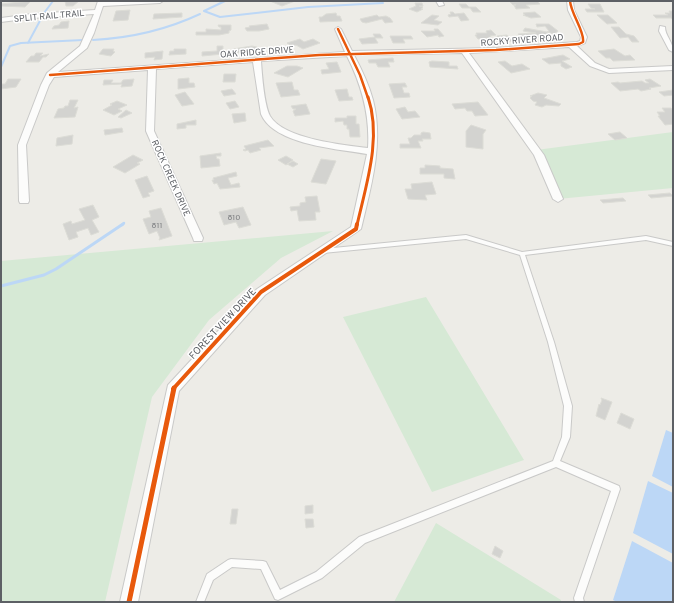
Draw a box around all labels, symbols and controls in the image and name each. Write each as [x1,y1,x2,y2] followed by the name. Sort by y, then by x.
[13,8,85,25] street label: SPLIT RAIL TRAIL
[480,32,564,49] street label: ROCKY RIVER ROAD
[220,44,294,61] street label: OAK RIDGE DRIVE
[149,138,192,218] street label: ROCK CREEK DRIVE
[228,213,241,223] house number: 810
[152,221,162,231] house number: 811
[187,286,260,362] street label: FOREST VIEW DRIVE

